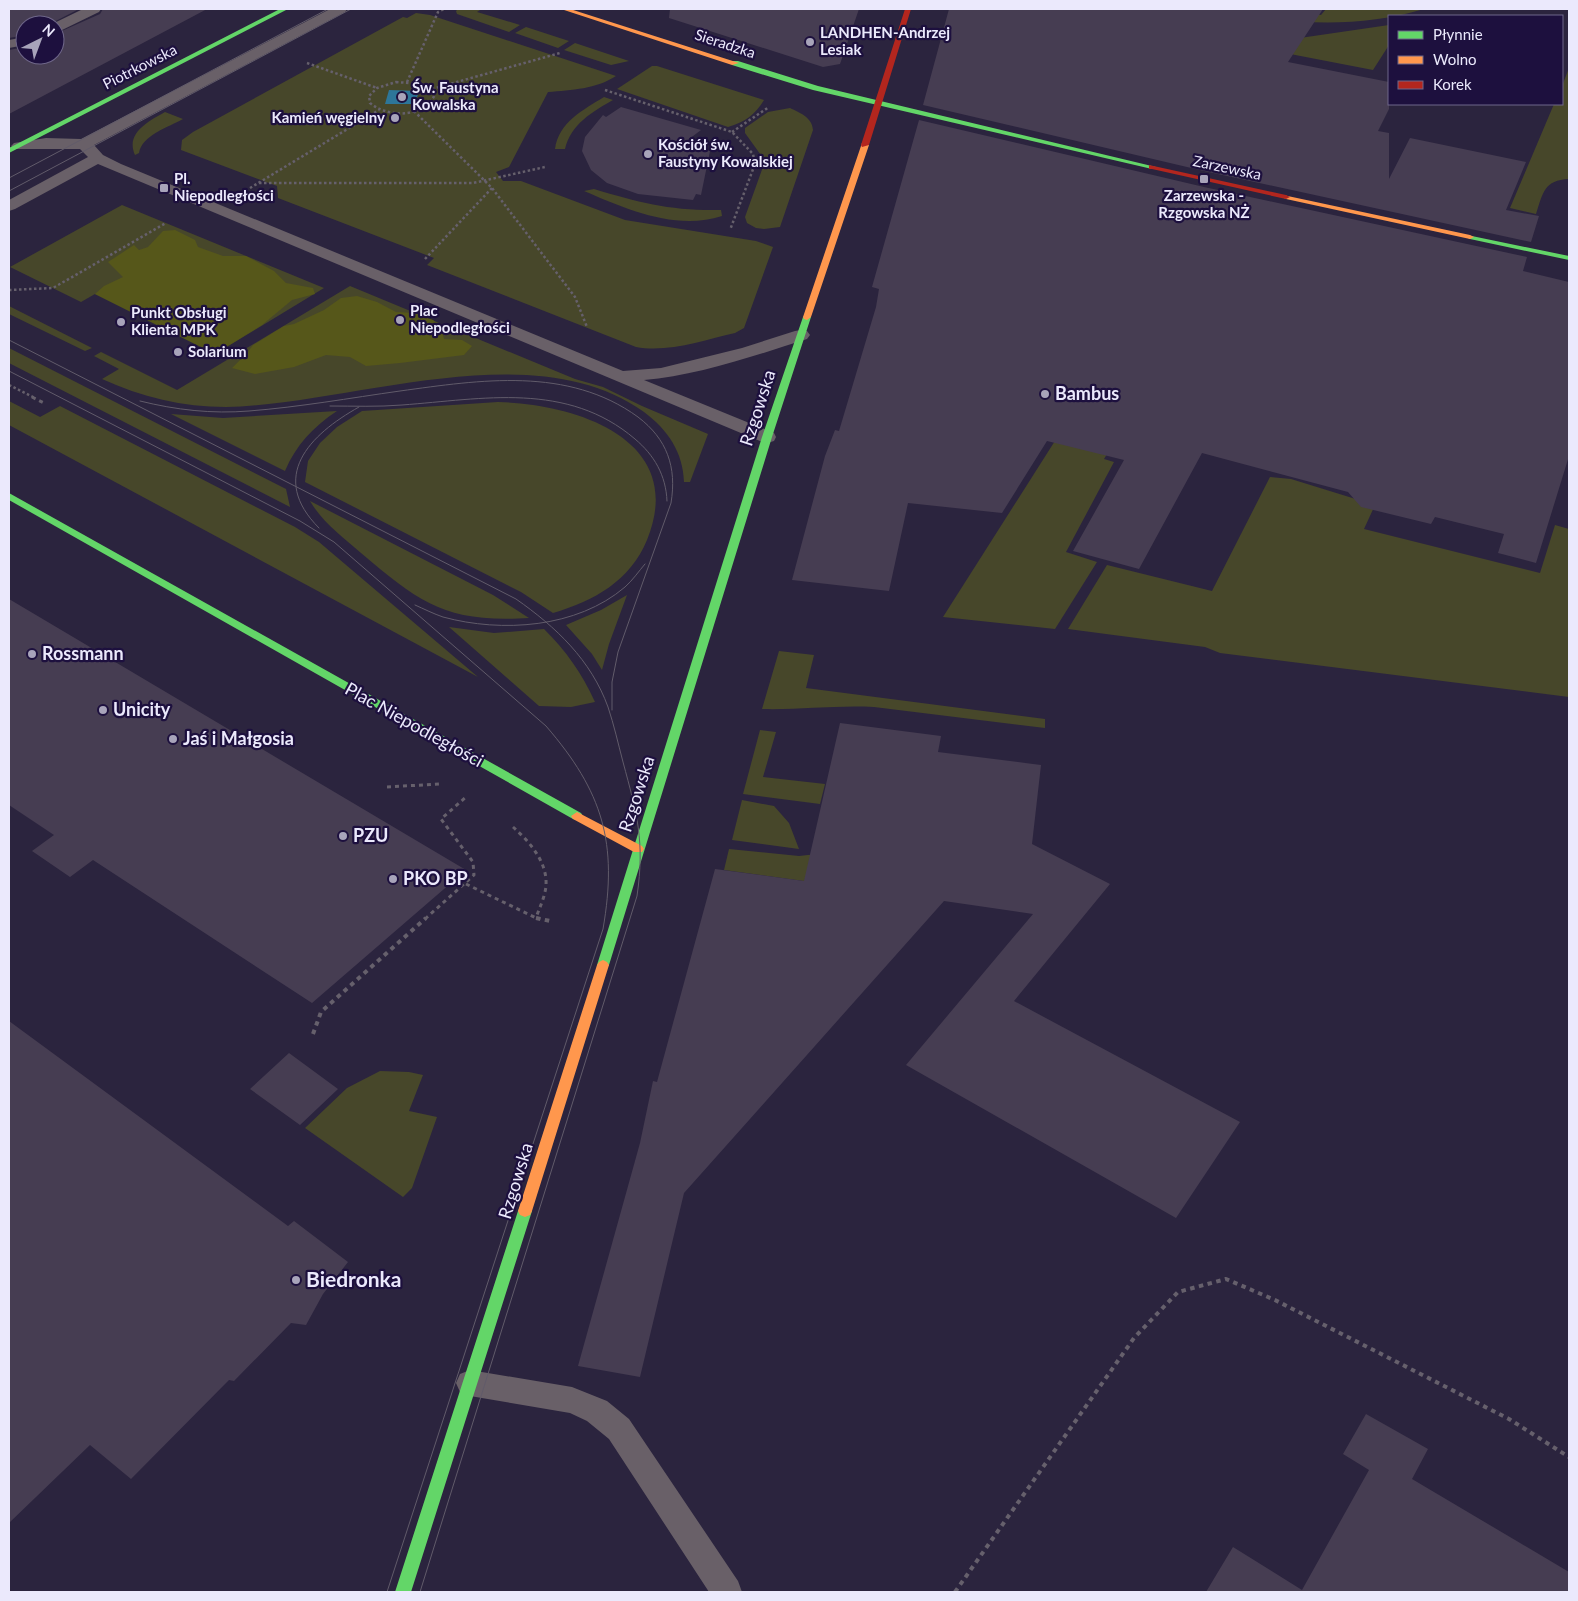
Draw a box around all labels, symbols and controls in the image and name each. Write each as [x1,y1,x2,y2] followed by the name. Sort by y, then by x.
[15,15,65,65] north arrow
[1388,15,1563,105] legend
[39,20,59,40] text: N
[820,23,950,58] place label: LANDHEN-Andrzej Lesiak
[693,25,758,61] street label: Sieradzka
[1433,25,1483,43] text: Płynnie
[804,36,816,48] marker: LANDHEN-Andrzej Lesiak
[100,40,180,92] street label: Piotrkowska
[1433,50,1477,68] text: Wolno
[1433,75,1472,93] text: Korek
[412,78,499,113] place label: Św. Faustyna Kowalska
[396,91,408,103] marker: Św. Faustyna Kowalska
[271,108,385,126] place label: Kamień węgielny
[389,112,401,124] marker: Kamień węgielny
[658,135,793,170] place label: Kościół św. Faustyny Kowalskiej
[642,148,654,160] marker: Kościół św. Faustyny Kowalskiej
[1191,151,1263,183] street label: Zarzewska
[174,169,274,204] place label: Pl. Niepodległości
[1198,173,1210,185] marker: Zarzewska - Rzgowska NŻ
[158,182,170,194] marker: Pl. Niepodległości
[1158,186,1250,221] place label: Zarzewska - Rzgowska NŻ
[410,301,510,336] place label: Plac Niepodległości
[131,303,227,338] place label: Punkt Obsługi Klienta MPK
[394,314,406,326] marker: Plac Niepodległości
[115,316,127,328] marker: Punkt Obsługi Klienta MPK
[188,342,247,360] place label: Solarium
[172,346,184,358] marker: Solarium
[734,367,780,448] street label: Rzgowska
[1055,382,1119,404] place label: Bambus
[1039,388,1051,400] marker: Bambus
[42,642,124,664] place label: Rossmann
[26,648,38,660] marker: Rossmann
[342,677,487,771] street label: Plac Niepodległości
[113,698,171,720] place label: Unicity
[97,704,109,716] marker: Unicity
[183,727,294,749] place label: Jaś i Małgosia
[167,733,179,745] marker: Jaś i Małgosia
[613,753,659,834] street label: Rzgowska
[353,824,388,846] place label: PZU
[337,830,349,842] marker: PZU
[403,867,468,889] place label: PKO BP
[387,873,399,885] marker: PKO BP
[493,1140,537,1222] street label: Rzgowska
[306,1266,401,1291] place label: Biedronka
[290,1274,302,1286] marker: Biedronka

